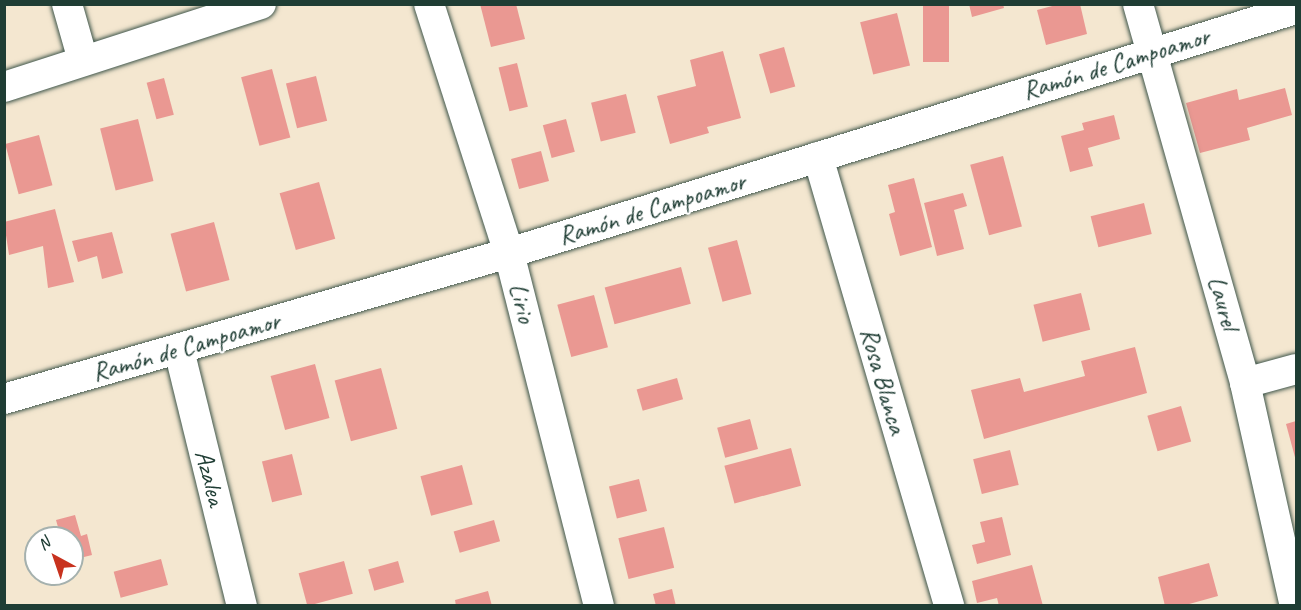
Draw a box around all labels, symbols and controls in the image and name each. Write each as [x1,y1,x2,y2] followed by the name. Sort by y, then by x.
[1019,21,1213,107] street label: Ramón de Campoamor
[555,166,749,252] street label: Ramón de Campoamor
[1201,273,1245,333] street label: Laurel
[502,280,542,326] street label: Lirio
[89,305,283,389] street label: Ramón de Campoamor
[853,324,913,438] street label: Rosa Blanca
[188,447,232,509] street label: Azalea
[24,526,84,586] north arrow
[33,533,54,555] text: N

